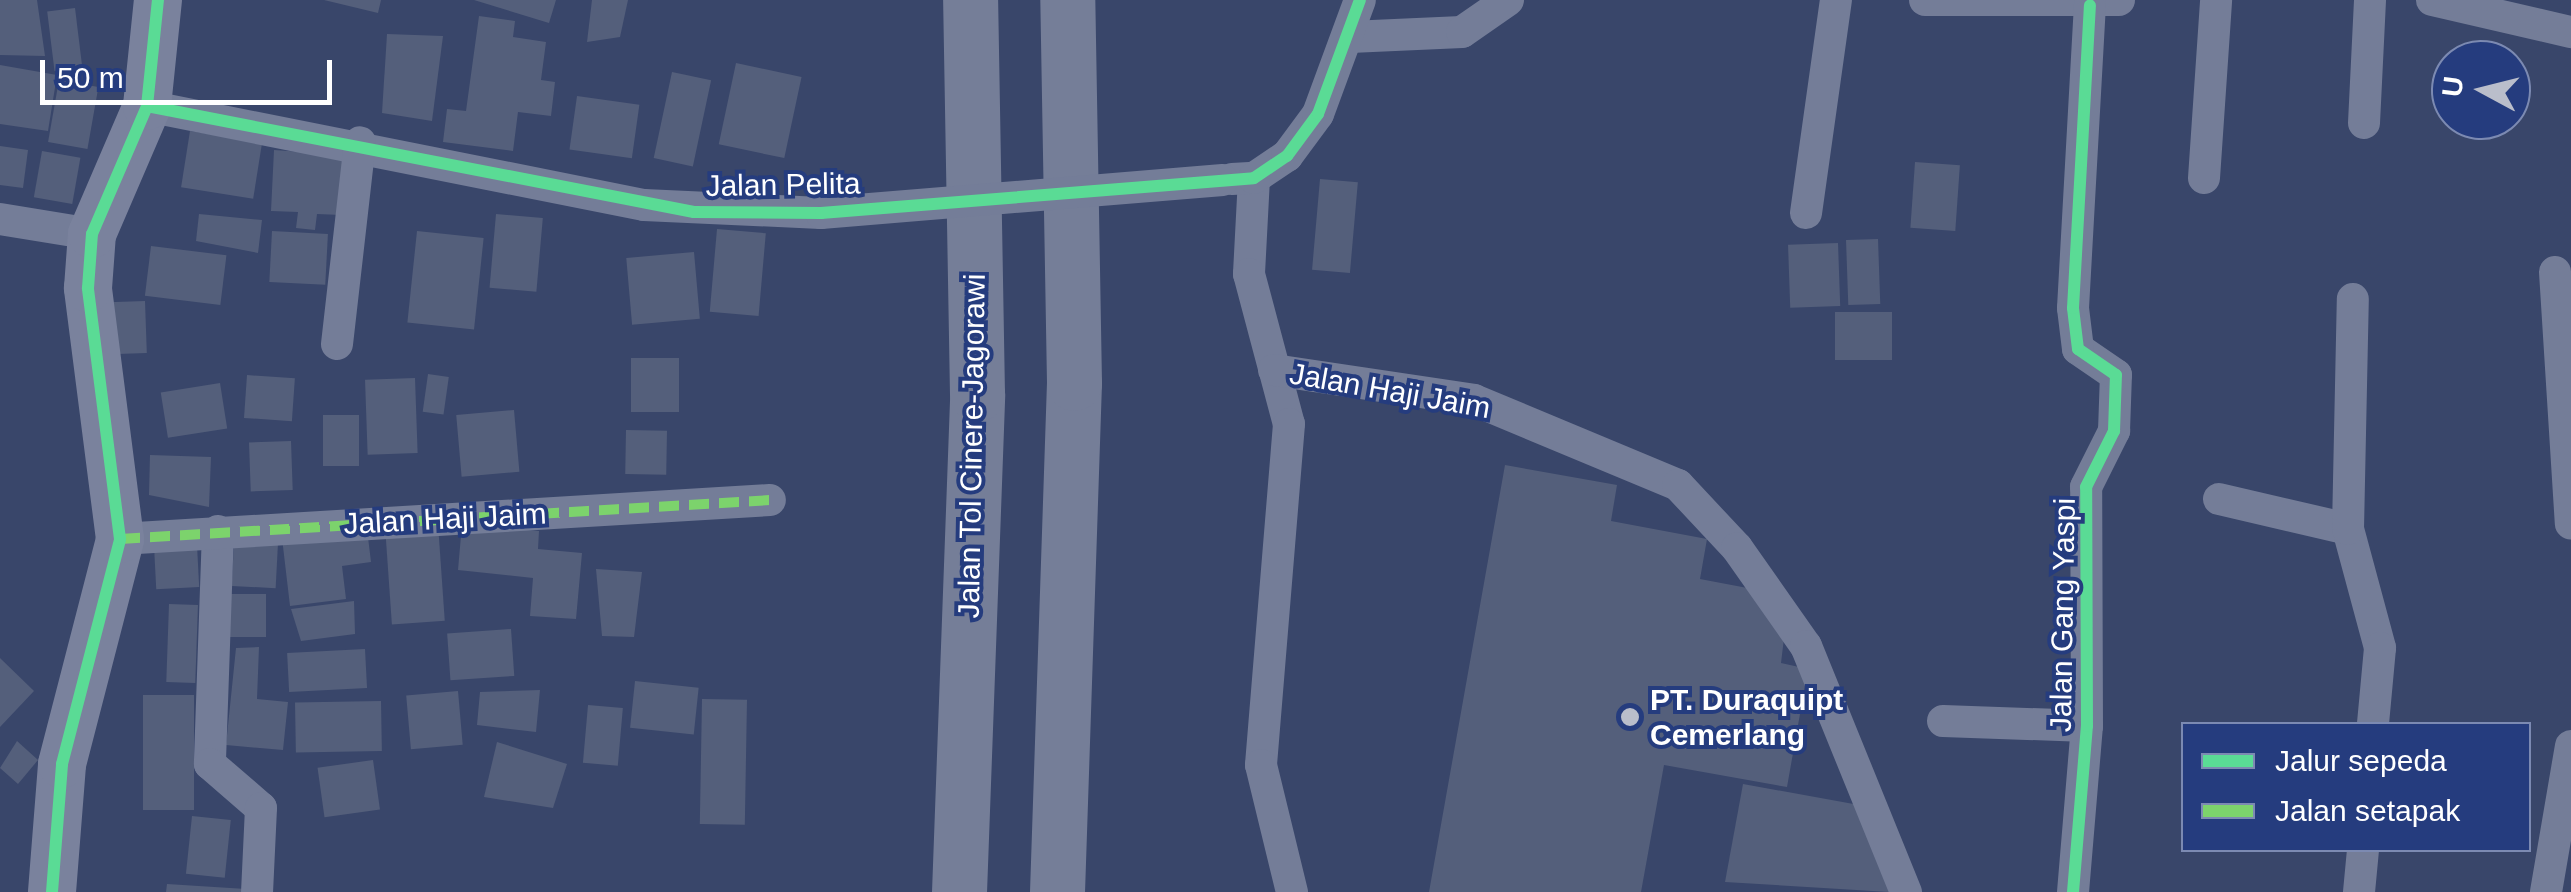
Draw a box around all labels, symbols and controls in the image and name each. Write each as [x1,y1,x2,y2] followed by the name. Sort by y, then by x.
[45,40,338,102] scale bar
[2431,40,2531,140] north arrow
[57,61,124,94] text: 50 m
[2436,75,2469,98] text: U
[705,166,861,204] street label: Jalan Pelita
[951,273,993,619] street label: Jalan Tol Cinere-Jagorawi
[1287,356,1493,426] street label: Jalan Haji Jaim
[342,496,548,542] street label: Jalan Haji Jaim
[2043,497,2083,733] street label: Jalan Gang Yaspi
[1650,682,1843,752] place label: PT. Duraquipt Cemerlang
[1619,706,1641,728] marker: PT. Duraquipt Cemerlang
[2181,722,2531,852] legend
[2275,744,2447,777] text: Jalur sepeda
[2275,794,2460,827] text: Jalan setapak

